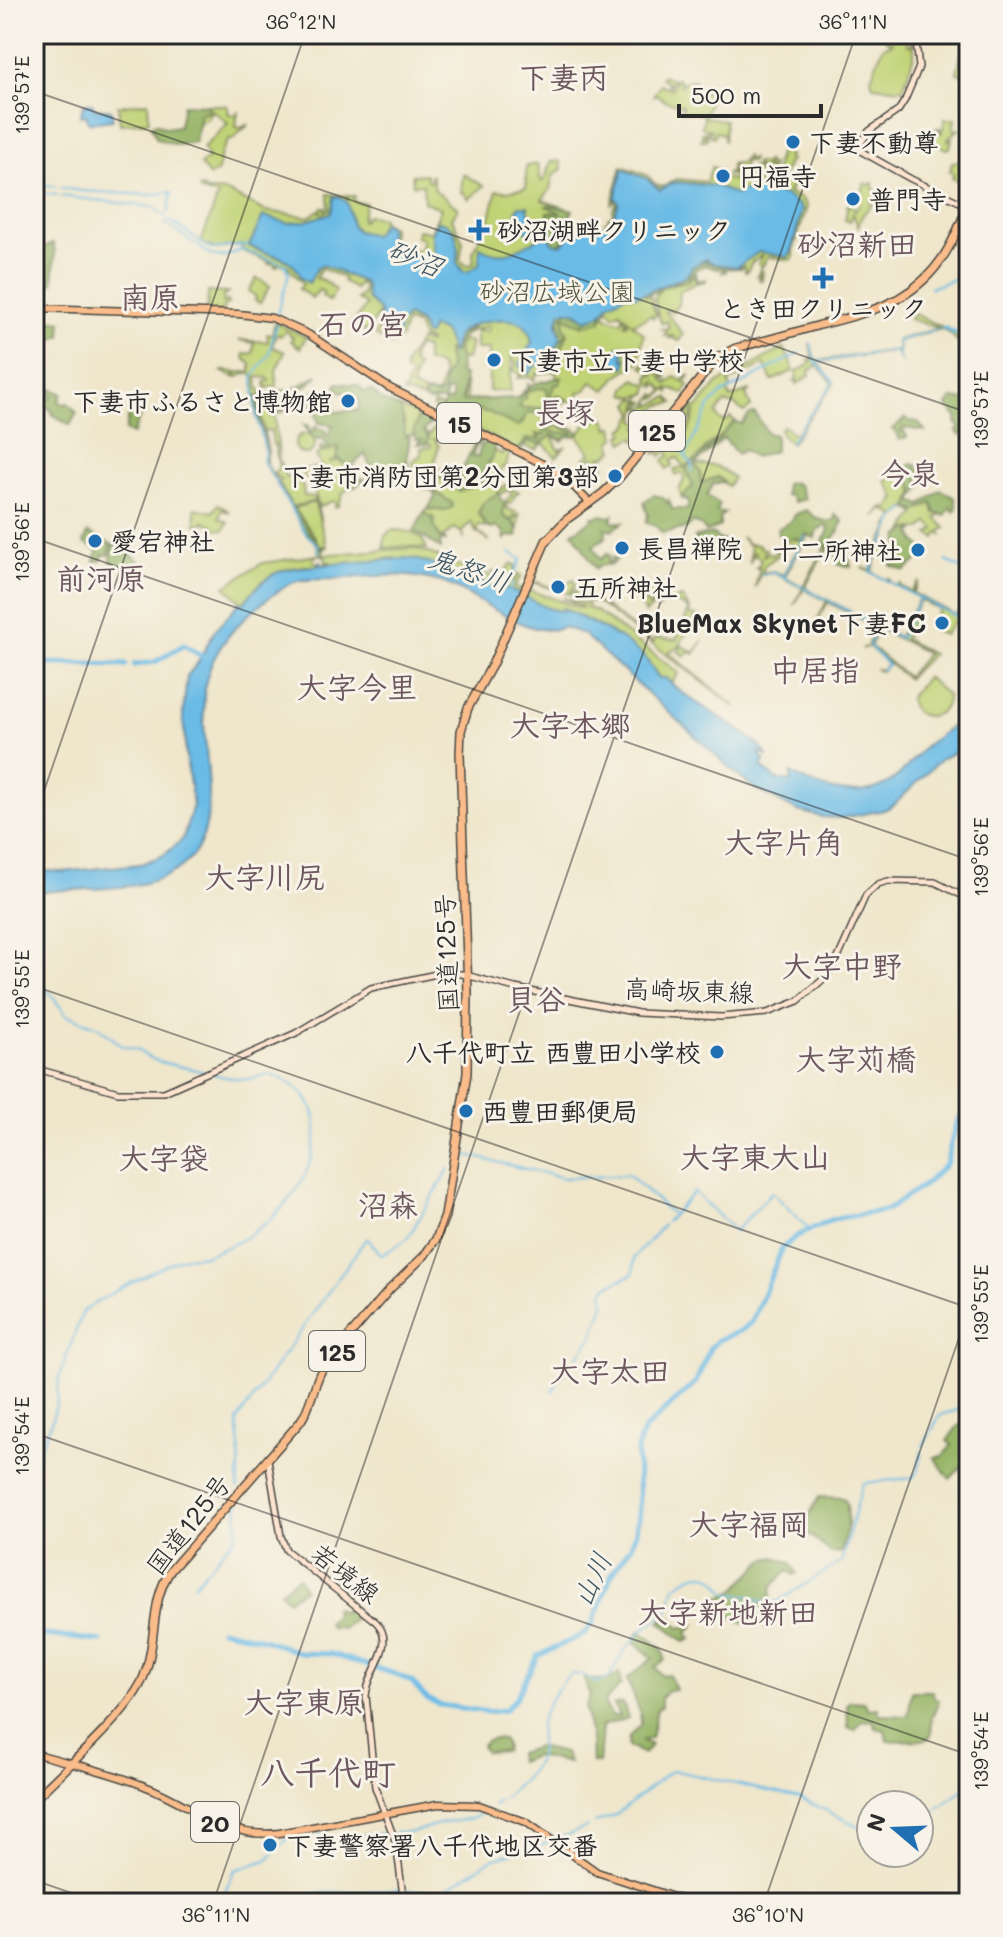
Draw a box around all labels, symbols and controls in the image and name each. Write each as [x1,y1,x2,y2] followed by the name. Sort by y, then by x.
[266,8,336,34] text: 36°12'N
[819,8,887,34] text: 36°11'N
[8,56,34,134] text: 139°57'E
[519,56,609,96] district label: 下妻丙
[679,68,821,118] scale bar
[691,79,761,110] text: 500 m
[809,125,939,159] place label: 下妻不動尊
[784,133,802,151] marker: 下妻不動尊
[739,159,817,193] place label: 円福寺
[714,167,732,185] marker: 円福寺
[869,182,947,216] place label: 普門寺
[844,190,862,208] marker: 普門寺
[497,213,731,247] place label: 砂沼湖畔クリニック
[468,219,490,241] marker: 砂沼湖畔クリニック
[797,223,917,263] district label: 砂沼新田
[382,230,450,285] water label: 砂沼
[812,267,834,289] marker: とき田クリニック
[479,274,635,308] park label: 砂沼広域公園
[120,276,180,316] district label: 南原
[719,291,927,325] place label: とき田クリニック
[318,303,408,343] district label: 石の宮
[510,343,744,377] place label: 下妻市立下妻中学校
[485,351,503,369] marker: 下妻市立下妻中学校
[967,371,993,449] text: 139°57'E
[73,384,332,418] place label: 下妻市ふるさと博物館
[535,391,595,431] district label: 長塚
[339,392,357,410] marker: 下妻市ふるさと博物館
[437,403,481,443] road number: 15
[629,411,685,451] road number: 125
[880,452,940,492] district label: 今泉
[283,459,599,493] place label: 下妻市消防団第2分団第3部
[606,467,624,485] marker: 下妻市消防団第2分団第3部
[8,502,34,582] text: 139°56'E
[111,524,215,558] place label: 愛宕神社
[638,531,742,565] place label: 長昌禅院
[86,532,104,550] marker: 愛宕神社
[772,533,902,567] place label: 十二所神社
[424,538,516,600] water label: 鬼怒川
[613,539,631,557] marker: 長昌禅院
[909,541,927,559] marker: 十二所神社
[56,557,146,597] district label: 前河原
[574,570,678,604] place label: 五所神社
[549,578,567,596] marker: 五所神社
[637,606,926,640] place label: BlueMax Skynet下妻FC
[933,614,951,632] marker: BlueMax Skynet下妻FC
[770,649,860,689] district label: 中居指
[297,666,417,706] district label: 大字今里
[510,704,630,744] district label: 大字本郷
[967,817,993,897] text: 139°56'E
[724,821,844,861] district label: 大字片角
[205,856,325,896] district label: 大字川尻
[427,893,465,1013] street label: 国道125号
[782,945,902,985] district label: 大字中野
[8,949,34,1029] text: 139°55'E
[623,971,755,1009] street label: 高崎坂東線
[506,978,566,1018] district label: 貝谷
[406,1035,701,1069] place label: 八千代町立 西豊田小学校
[796,1038,916,1078] district label: 大字苅橋
[708,1043,726,1061] marker: 八千代町立 西豊田小学校
[482,1094,638,1128] place label: 西豊田郵便局
[457,1102,475,1120] marker: 西豊田郵便局
[680,1136,830,1176] district label: 大字東大山
[119,1137,209,1177] district label: 大字袋
[358,1184,418,1224] district label: 沼森
[967,1264,993,1344] text: 139°55'E
[309,1331,365,1371] road number: 125
[550,1350,670,1390] district label: 大字太田
[8,1396,34,1476] text: 139°54'E
[138,1467,238,1581] street label: 国道125号
[689,1503,809,1543] district label: 大字福岡
[305,1536,387,1610] street label: 若境線
[563,1546,619,1612] water label: 山川
[638,1591,818,1631] district label: 大字新地新田
[244,1681,364,1721] district label: 大字東原
[967,1711,993,1791] text: 139°54'E
[260,1749,396,1794] district label: 八千代町
[855,1789,935,1869] north arrow
[191,1802,239,1842] road number: 20
[859,1810,892,1835] text: N
[286,1828,598,1862] place label: 下妻警察署八千代地区交番
[261,1836,279,1854] marker: 下妻警察署八千代地区交番
[182,1901,250,1927] text: 36°11'N
[732,1901,804,1927] text: 36°10'N

